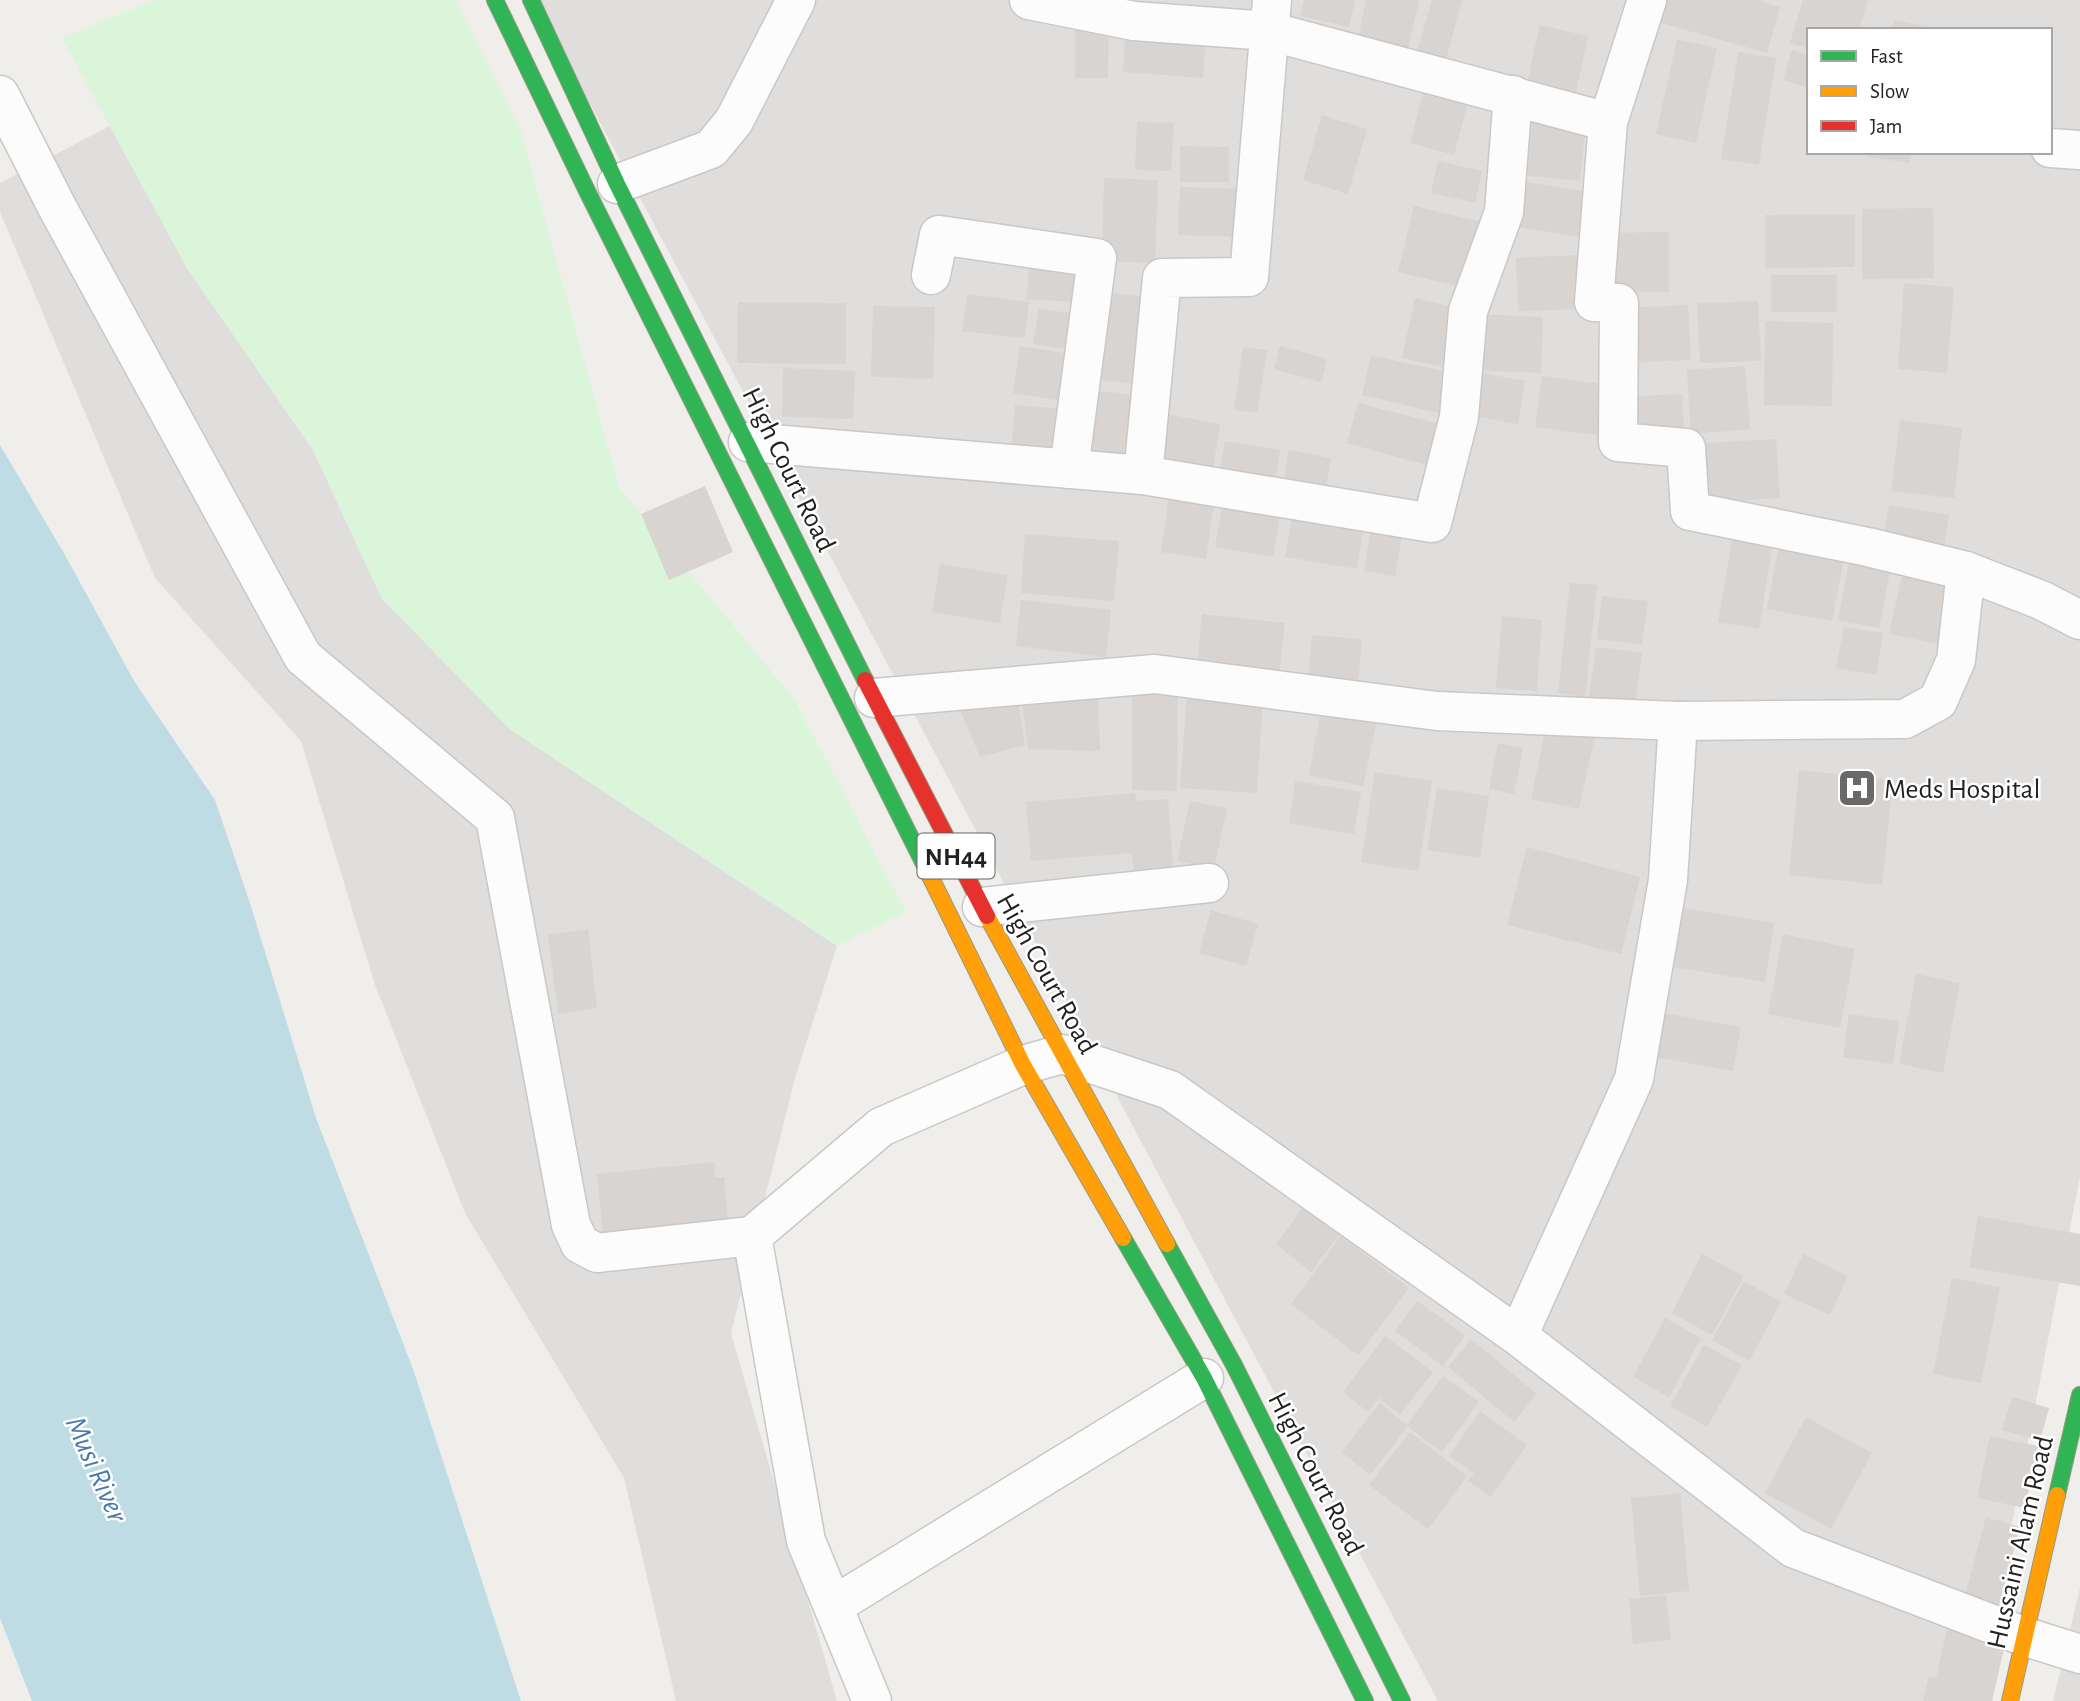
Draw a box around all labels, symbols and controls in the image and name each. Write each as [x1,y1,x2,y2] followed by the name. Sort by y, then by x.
[1807,28,2052,154] legend
[1870,46,1903,67] text: Fast
[1870,81,1909,102] text: Slow
[1870,116,1902,137] text: Jam
[736,383,840,556] street label: High Court Road
[1836,767,1878,809] hospital icon: Meds Hospital
[1884,776,2040,804] place label: Meds Hospital
[918,834,995,878] road number: NH44
[991,889,1102,1059] street label: High Court Road
[1262,1388,1368,1560] street label: High Court Road
[60,1412,133,1528] water label: Musi River
[1983,1433,2059,1652] street label: Hussaini Alam Road

